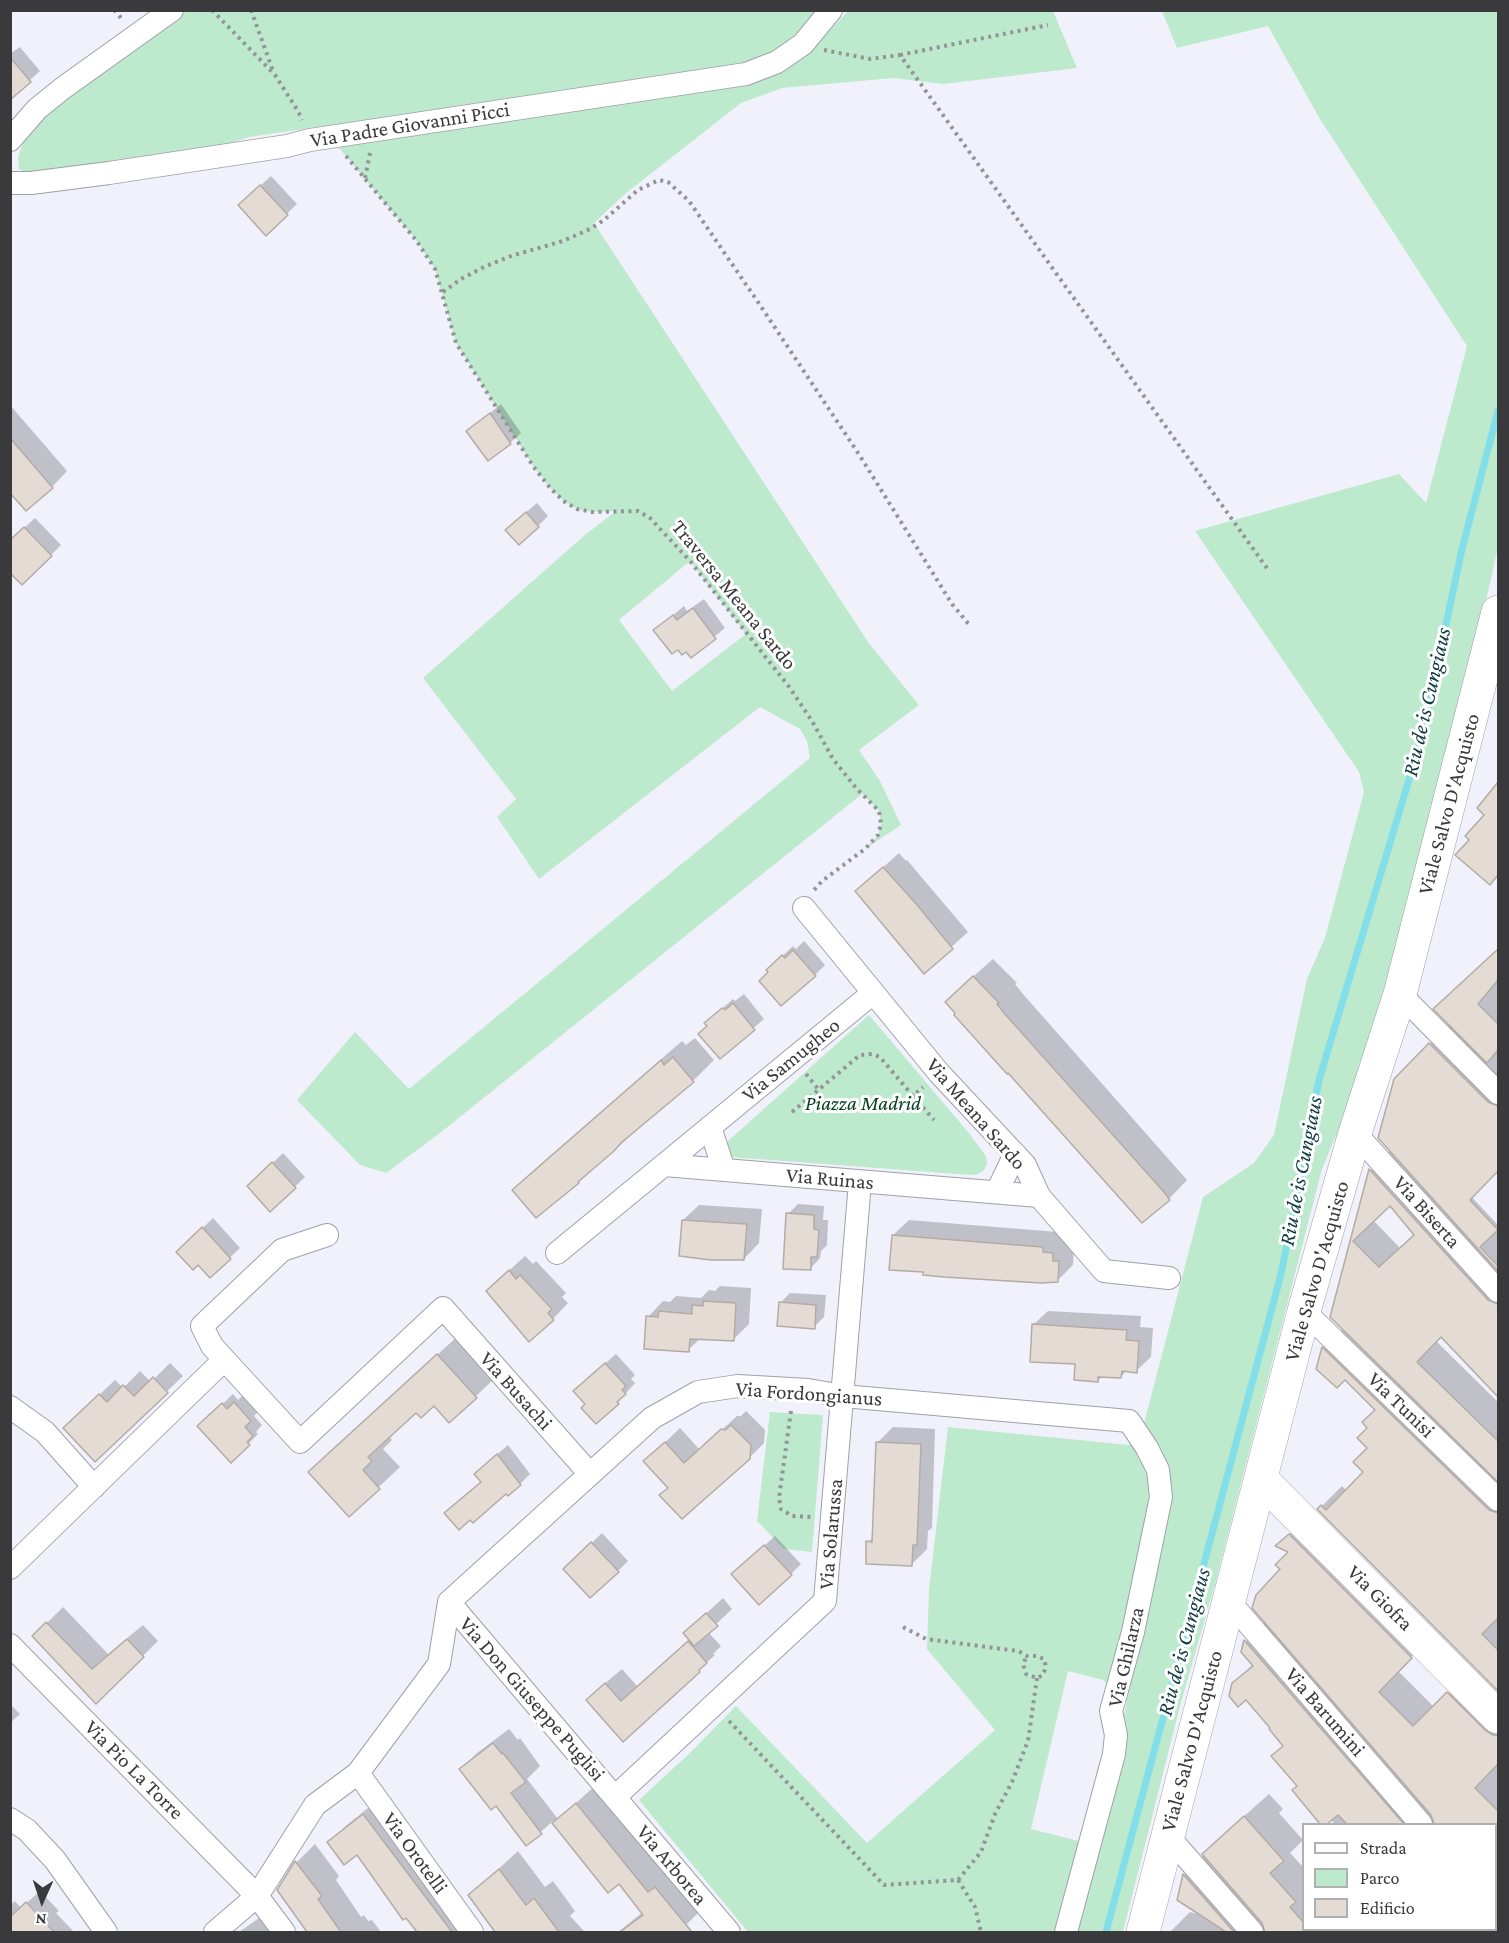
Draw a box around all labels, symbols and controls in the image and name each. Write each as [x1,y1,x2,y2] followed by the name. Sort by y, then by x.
[309,97,511,153] street label: Via Padre Giovanni Picci
[666,515,802,675] street label: Traversa Meana Sardo
[1397,625,1457,779] water label: Riu de is Cungiaus
[1413,711,1485,897] street label: Viale Salvo D'Acquisto
[737,1013,845,1107] street label: Via Samugheo
[921,1053,1031,1175] street label: Via Meana Sardo
[805,1091,921,1117] park label: Piazza Madrid
[1274,1094,1328,1248] water label: Riu de is Cungiaus
[785,1163,875,1195] street label: Via Ruinas
[1388,1170,1466,1254] street label: Via Biserta
[1279,1178,1355,1364] street label: Viale Salvo D'Acquisto
[474,1347,558,1435] street label: Via Busachi
[1362,1367,1440,1443] street label: Via Tunisi
[735,1376,883,1412] street label: Via Fordongianus
[814,1478,848,1590] street label: Via Solarussa
[1342,1560,1418,1636] street label: Via Giofra
[1152,1565,1216,1719] water label: Riu de is Cungiaus
[1102,1604,1150,1710] street label: Via Ghilarza
[454,1612,610,1786] street label: Via Don Giuseppe Puglisi
[1156,1648,1228,1834] street label: Viale Salvo D'Acquisto
[1279,1662,1371,1762] street label: Via Barumini
[79,1715,189,1825] street label: Via Pio La Torre
[377,1807,453,1899] street label: Via Orotelli
[631,1820,713,1910] street label: Via Arborea
[1302,1823,1497,1931] legend
[1360,1838,1407,1858] text: Strada
[1360,1868,1399,1888] text: Parco
[12,1871,72,1931] north arrow
[1360,1898,1415,1918] text: Edificio
[35,1911,47,1928] text: N

